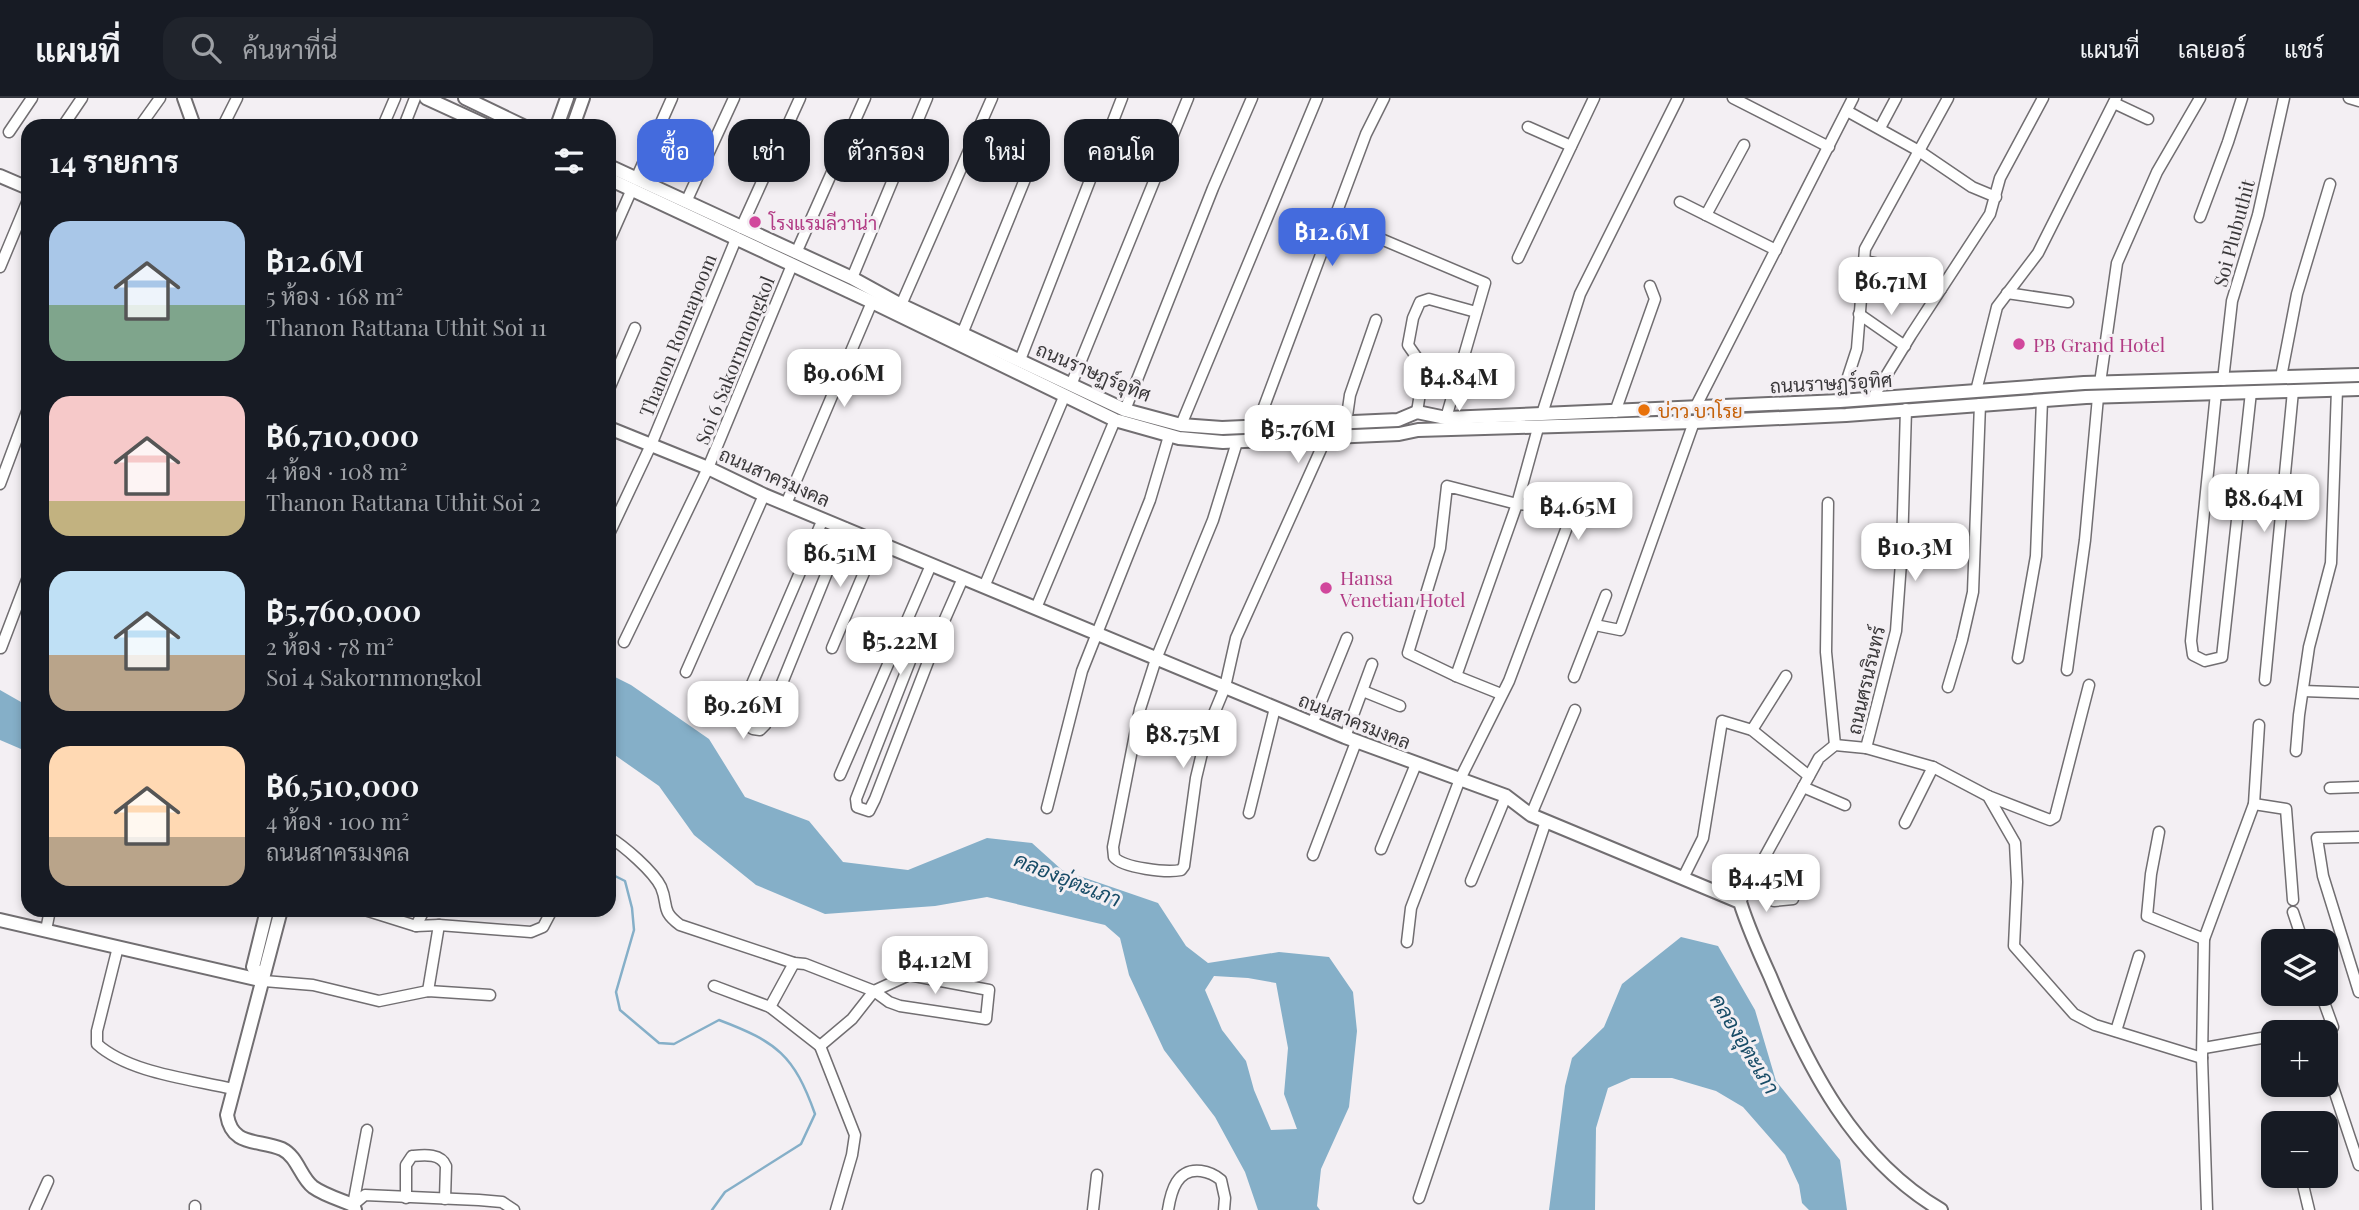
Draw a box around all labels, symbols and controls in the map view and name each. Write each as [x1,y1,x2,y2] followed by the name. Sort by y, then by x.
[163,17,653,80] search box
[35,26,121,70] text: แผนที่
[187,29,225,67] icon: search
[243,31,338,66] text: ค้นหาที่นี่
[2080,32,2140,64] text: แผนที่
[2178,32,2246,64] text: เลเยอร์
[2284,32,2324,64] text: แชร์
[637,119,714,182] chip: ซื้อ
[728,119,810,182] chip: เช่า
[824,119,949,182] chip: ตัวกรอง
[963,119,1050,182] chip: ใหม่
[1064,119,1179,182] chip: คอนโด
[49,141,179,181] text: 14 รายการ
[550,142,588,180] icon: filters
[2206,176,2260,290] street label: Soi Plubuthit
[1275,208,1389,268] pin: ฿12.6M
[768,209,877,235] place label: โรงแรมลีวาน่า
[747,214,763,230] marker: โรงแรมลีวาน่า
[1294,215,1370,246] text: ฿12.6M
[266,240,364,280] text: ฿12.6M
[105,249,189,333] icon: home
[632,249,722,420] street label: Thanon Ronnapoom
[1834,258,1948,317] pin: ฿6.71M
[1854,264,1928,295] text: ฿6.71M
[688,271,780,448] street label: Soi 6 Sakornmongkol
[266,280,403,311] text: 5 ห้อง · 168 m²
[266,311,547,342] text: Thanon Rattana Uthit Soi 11
[2033,331,2166,357] place label: PB Grand Hotel
[1032,335,1155,408] street label: ถนนราษฏร์อุทิศ
[2011,336,2027,352] marker: PB Grand Hotel
[787,350,901,409] pin: ฿9.06M
[1402,354,1516,413] pin: ฿4.84M
[803,356,885,387] text: ฿9.06M
[1420,360,1498,391] text: ฿4.84M
[1769,366,1893,399] street label: ถนนราษฏร์อุทิศ
[1658,397,1743,423] place label: บ่าว บาโรย
[1636,402,1652,418] marker: บ่าว บาโรย
[1241,406,1355,465] pin: ฿5.76M
[1261,412,1335,443] text: ฿5.76M
[266,415,419,455] text: ฿6,710,000
[105,424,189,508] icon: home
[715,440,835,512] street label: ถนนสาครมงคล
[266,455,407,486] text: 4 ห้อง · 108 m²
[2207,474,2321,534] pin: ฿8.64M
[2224,481,2304,512] text: ฿8.64M
[1521,482,1635,542] pin: ฿4.65M
[266,486,541,517] text: Thanon Rattana Uthit Soi 2
[1539,489,1617,520] text: ฿4.65M
[1858,524,1972,583] pin: ฿10.3M
[783,530,897,589] pin: ฿6.51M
[1877,530,1953,561] text: ฿10.3M
[803,536,877,567] text: ฿6.51M
[1339,564,1466,612] place label: Hansa Venetian Hotel
[1318,580,1334,596] marker: Hansa Venetian Hotel
[266,590,421,630] text: ฿5,760,000
[105,599,189,683] icon: home
[843,618,957,677] pin: ฿5.22M
[1840,623,1890,737] street label: ถนนศรนรินทร์
[862,624,938,655] text: ฿5.22M
[266,630,394,661] text: 2 ห้อง · 78 m²
[266,661,482,692] text: Soi 4 Sakornmongkol
[686,682,800,741] pin: ฿9.26M
[1295,686,1415,754] street label: ถนนสาครมงคล
[703,688,783,719] text: ฿9.26M
[1126,710,1240,770] pin: ฿8.75M
[1146,717,1220,748] text: ฿8.75M
[266,765,419,805] text: ฿6,510,000
[105,774,189,858] icon: home
[266,805,409,836] text: 4 ห้อง · 100 m²
[266,836,410,867] text: ถนนสาครมงคล
[1010,844,1125,914] water label: คลองอุ่ตะเภา
[1709,854,1823,914] pin: ฿4.45M
[1728,861,1804,892] text: ฿4.45M
[2261,929,2338,1188] map controls
[2261,929,2338,1006] button: layers
[878,936,992,996] pin: ฿4.12M
[898,943,972,974] text: ฿4.12M
[1703,988,1787,1100] water label: คลองอุ่ตะเภา
[2261,1020,2338,1097] button: +
[2261,1111,2338,1188] button: −

